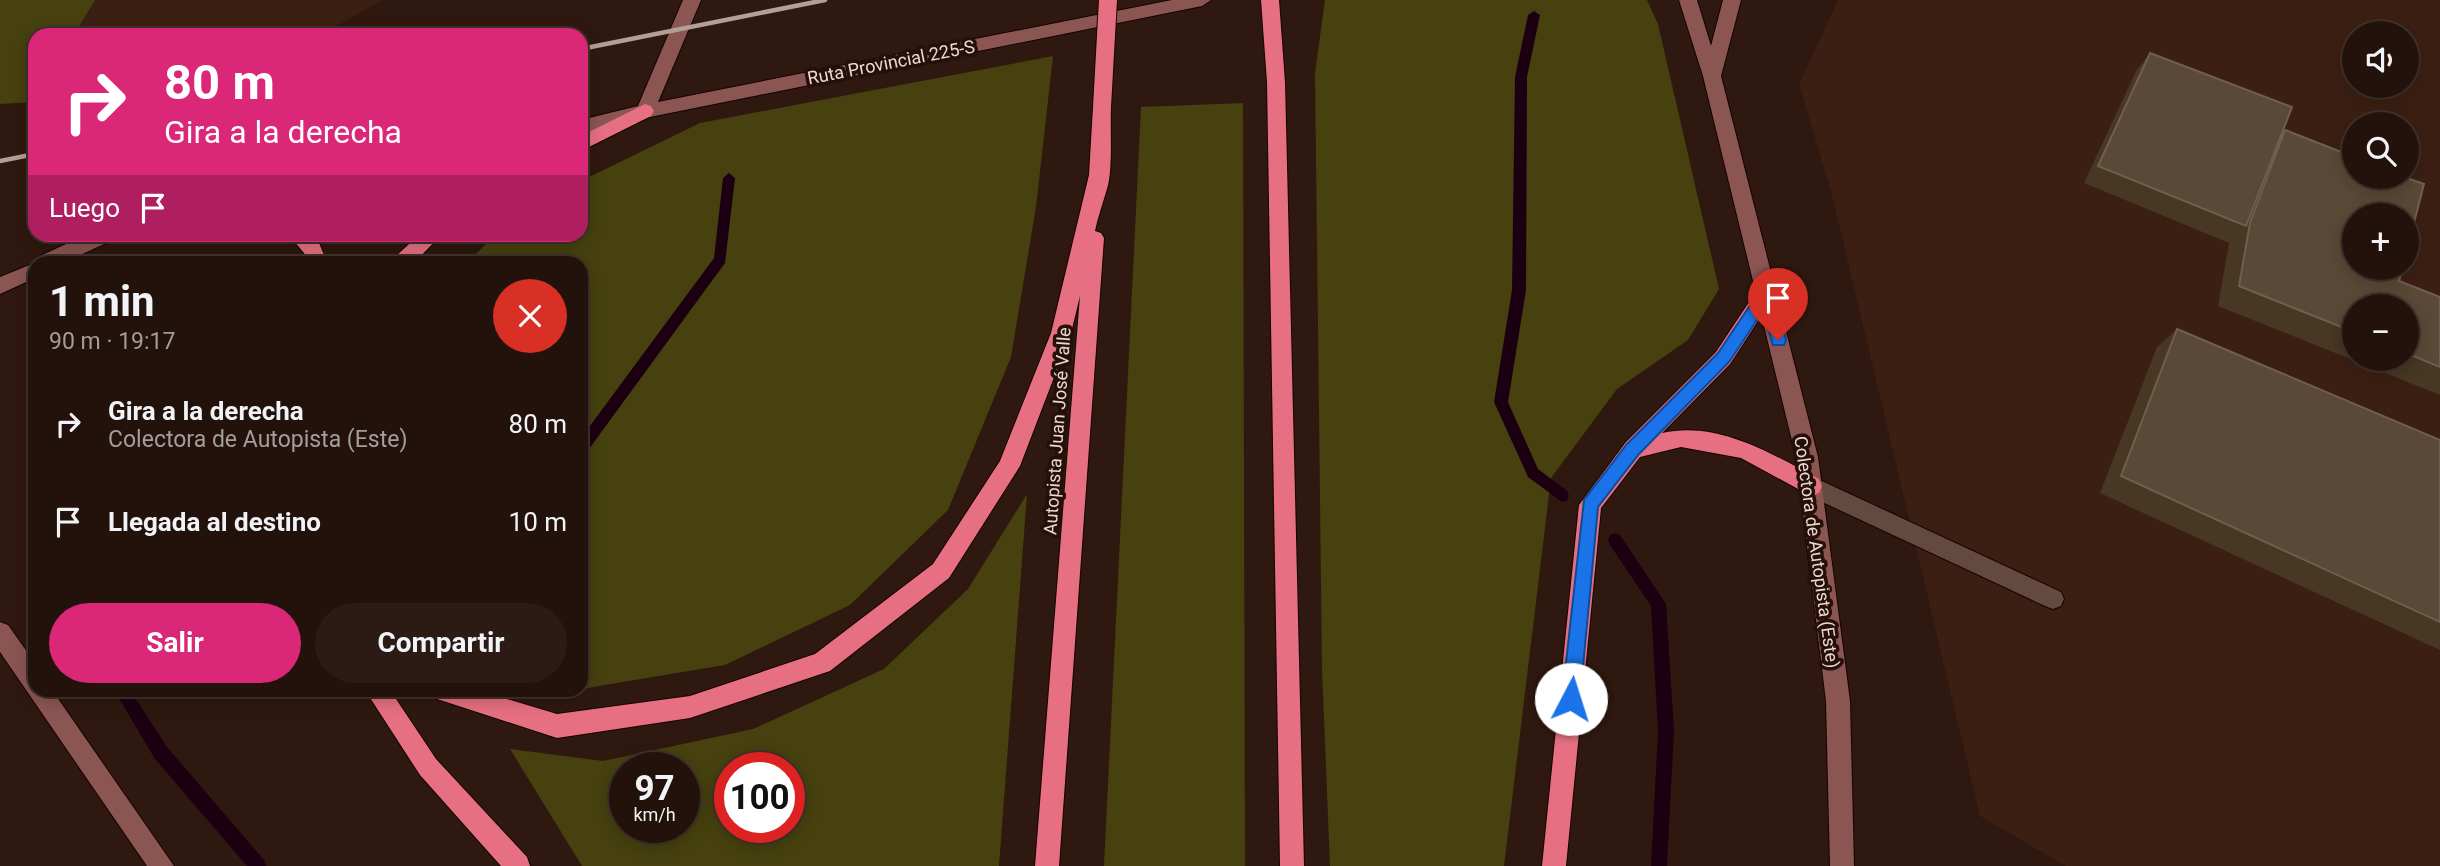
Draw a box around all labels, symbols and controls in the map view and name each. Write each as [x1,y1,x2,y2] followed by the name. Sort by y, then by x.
[2342,21,2419,371] map controls
[2342,21,2419,98] button: sound
[806,35,977,89] street label: Ruta Provincial 225-S
[164,54,275,111] text: 80 m
[49,56,140,147] icon: right
[2342,112,2419,189] button: search
[164,113,402,151] text: Gira a la derecha
[134,189,172,227] icon: arrive
[49,193,120,223] text: Luego
[2342,203,2419,280] button: +
[1748,268,1808,340] pin
[49,277,155,326] text: 1 min
[493,279,567,353] button: close
[1759,279,1797,317] icon: arrive
[2342,294,2419,371] button: −
[1039,326,1075,536] street label: Autopista Juan José Valle
[49,328,175,355] text: 90 m · 19:17
[108,396,304,426] text: Gira a la derecha
[49,405,87,443] icon: right
[509,409,567,439] text: 80 m
[108,426,407,453] text: Colectora de Autopista (Este)
[1789,435,1844,670] street label: Colectora de Autopista (Este)
[49,503,87,541] icon: arrive
[108,507,321,537] text: Llegada al destino
[509,507,567,537] text: 10 m
[49,603,301,683] button: Salir
[315,603,567,683] button: Compartir
[1534,662,1608,736] position arrow
[714,752,805,843] speed limit sign: 100
[634,768,675,809] text: 97
[633,804,676,825] text: km/h

